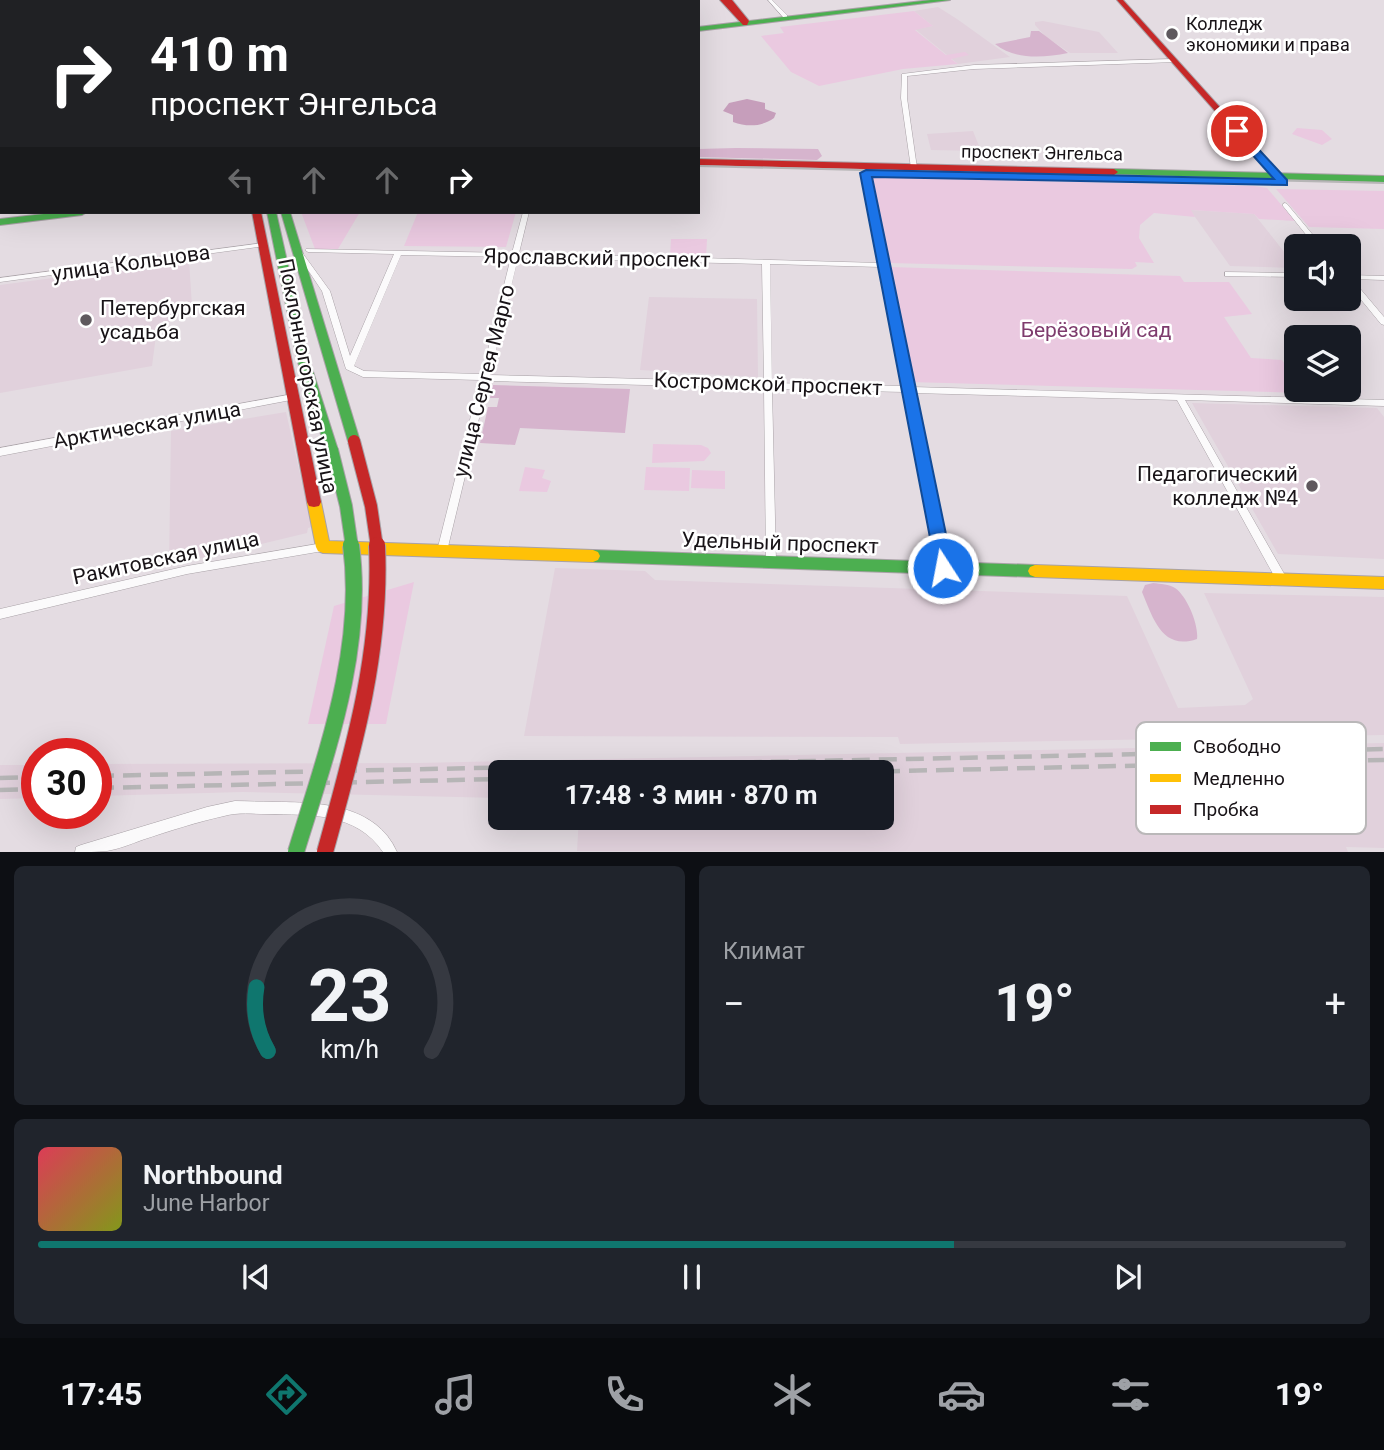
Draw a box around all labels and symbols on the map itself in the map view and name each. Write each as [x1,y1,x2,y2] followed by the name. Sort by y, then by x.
[1186,13,1350,55] place label: Колледж экономики и права
[1164,26,1180,42] marker: Колледж экономики и права
[1207,101,1267,161] pin
[961,141,1123,164] street label: проспект Энгельса
[50,240,212,286] street label: улица Кольцова
[483,244,711,272] street label: Ярославский проспект
[273,256,343,496] street label: Поклонногорская улица
[448,282,520,480] street label: улица Сергея Марго
[100,296,245,344] place label: Петербургская усадьба
[78,312,94,328] marker: Петербургская усадьба
[1021,318,1172,342] park label: Берёзовый сад
[653,368,883,400] street label: Костромской проспект
[51,397,243,453] street label: Арктическая улица
[1137,462,1298,510] place label: Педагогический колледж №4
[1304,478,1320,494] marker: Педагогический колледж №4
[71,527,261,589] street label: Ракитовская улица
[681,528,879,558] street label: Удельный проспект
[906,531,980,605] position arrow
[1136,722,1366,834] legend
[1193,735,1281,758] text: Свободно
[21,738,112,829] speed limit sign: 30
[1193,767,1285,790] text: Медленно
[1193,798,1259,821] text: Пробка

